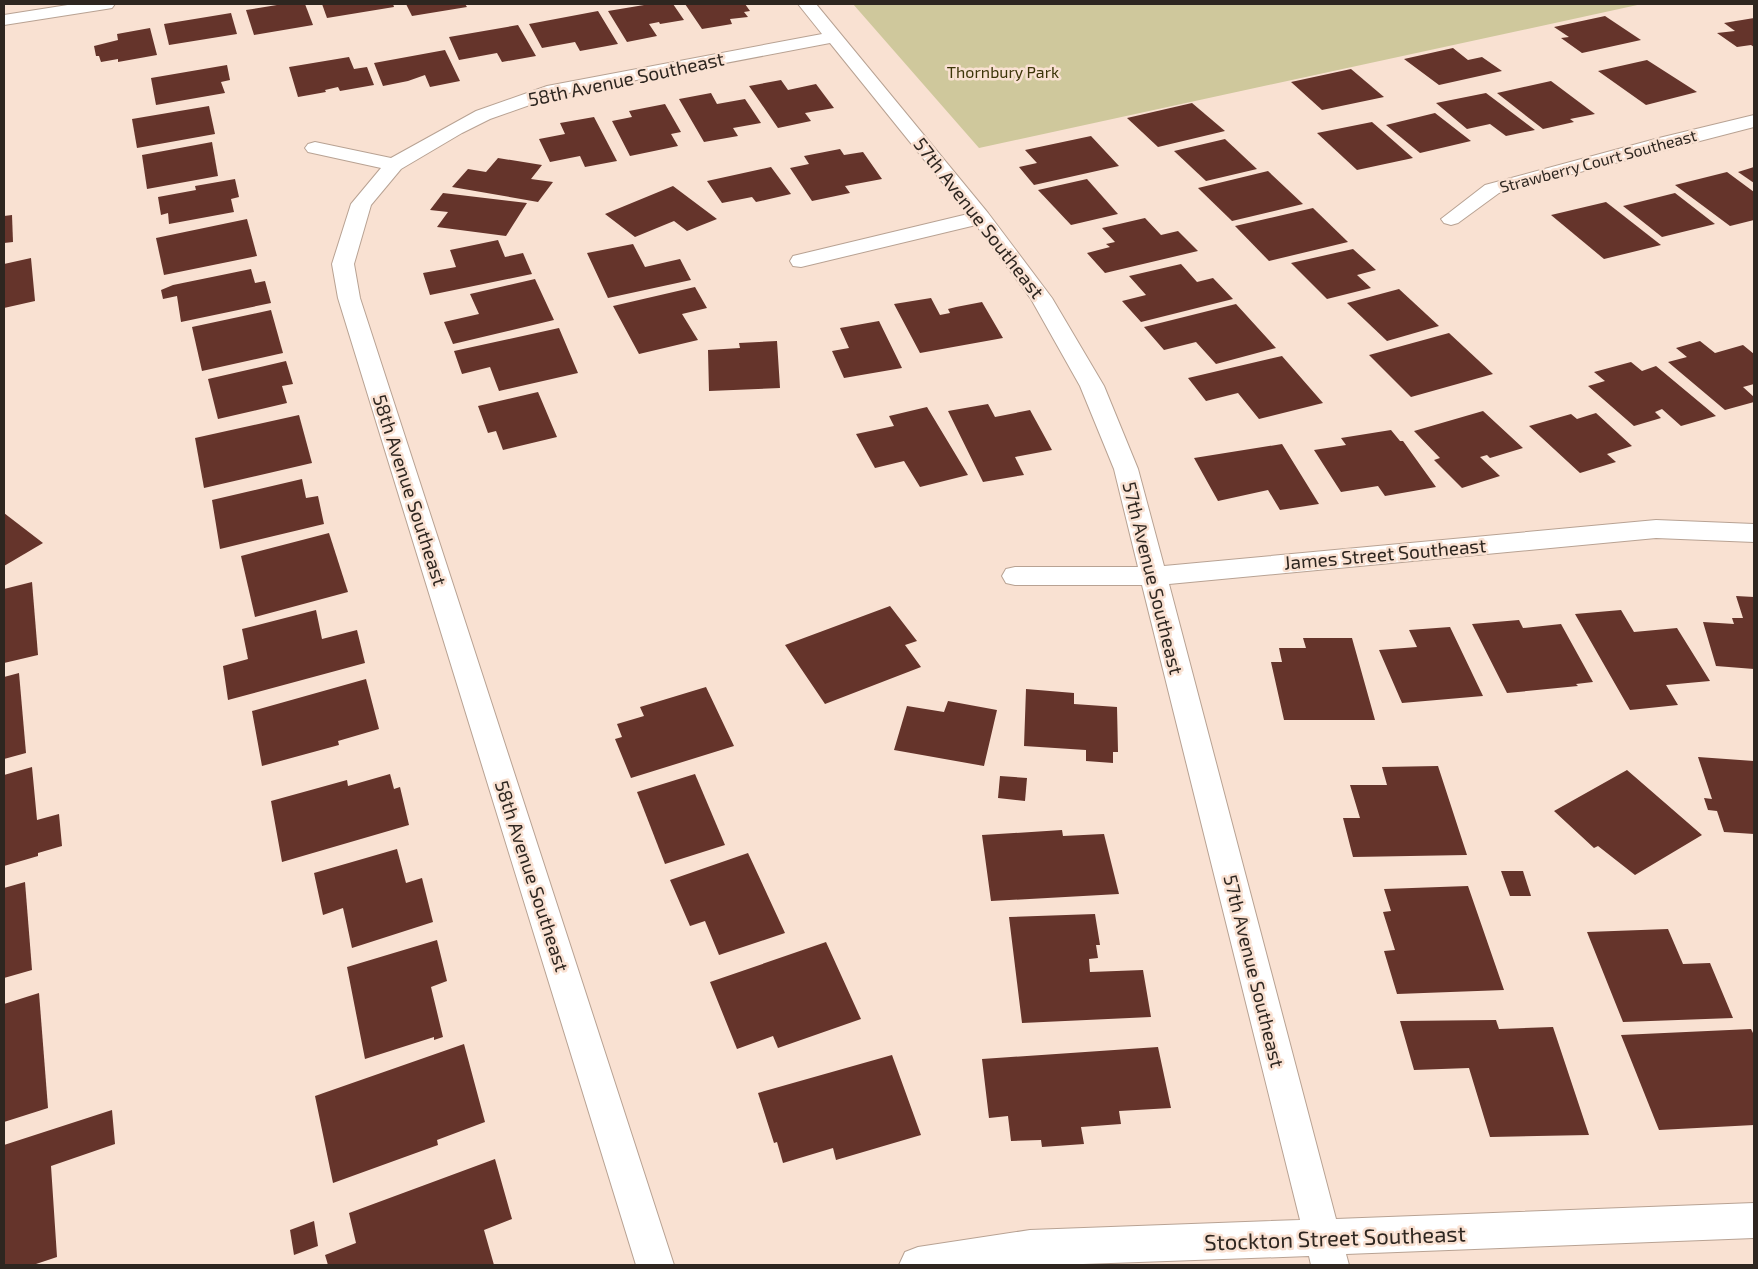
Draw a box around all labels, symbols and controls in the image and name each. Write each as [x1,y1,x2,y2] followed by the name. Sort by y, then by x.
[526,46,726,111] street label: 58th Avenue Southeast
[947,62,1059,81] park label: Thornbury Park
[1497,125,1698,196] street label: Strawberry Court Southeast
[909,133,1049,303] street label: 57th Avenue Southeast
[369,391,452,588] street label: 58th Avenue Southeast
[1118,479,1189,677] street label: 57th Avenue Southeast
[1283,533,1487,574] street label: James Street Southeast
[491,777,574,974] street label: 58th Avenue Southeast
[1219,872,1290,1070] street label: 57th Avenue Southeast
[1204,1219,1466,1255] street label: Stockton Street Southeast

